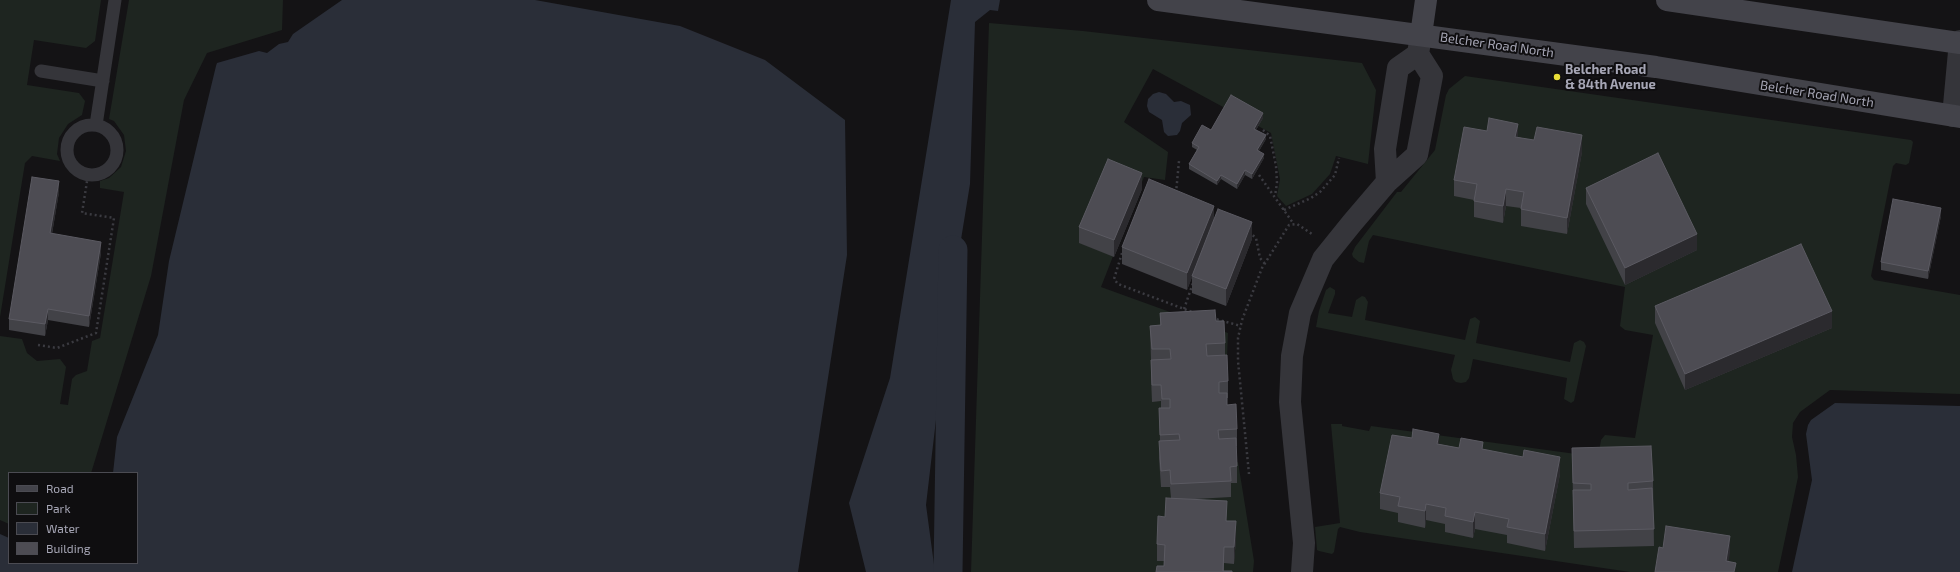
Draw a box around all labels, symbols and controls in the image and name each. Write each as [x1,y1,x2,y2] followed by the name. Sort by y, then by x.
[1439,29,1555,61] street label: Belcher Road North
[1565,62,1656,93] place label: Belcher Road & 84th Avenue
[1552,72,1562,82] marker: Belcher Road & 84th Avenue
[1759,77,1875,111] street label: Belcher Road North
[8,472,138,564] legend
[46,481,74,495] text: Road
[46,501,71,515] text: Park
[46,521,80,535] text: Water
[46,541,90,555] text: Building

